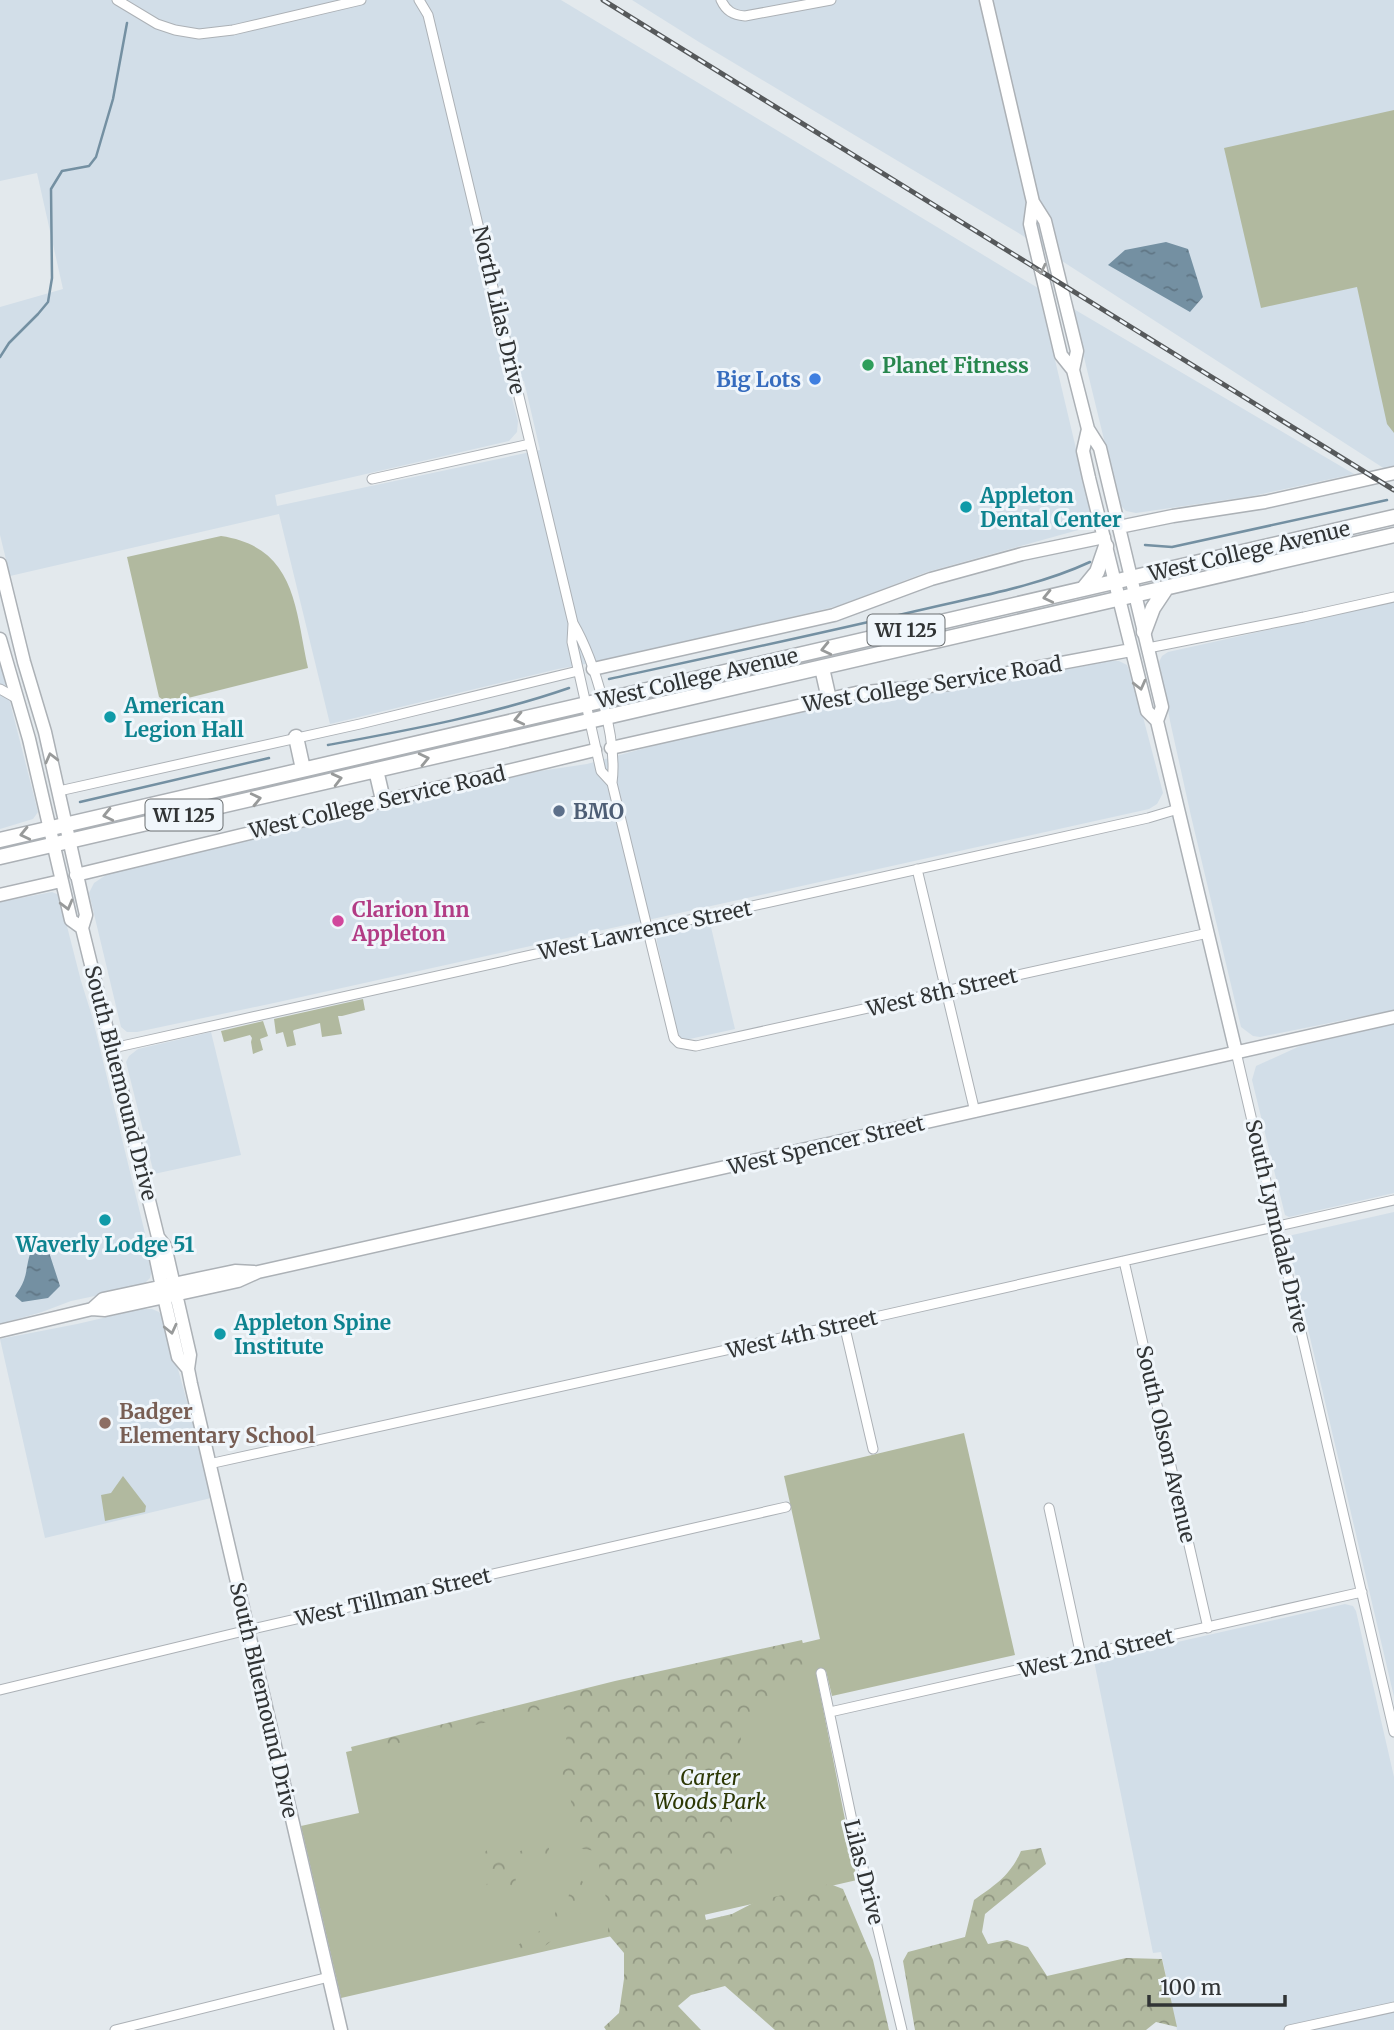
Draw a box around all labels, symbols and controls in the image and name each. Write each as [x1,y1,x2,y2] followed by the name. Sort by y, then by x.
[467,223,531,397] street label: North Lilas Drive
[1032,263,1046,275] one-way arrow
[882,352,1029,379] place label: Planet Fitness
[860,357,876,373] marker: Planet Fitness
[716,366,801,393] place label: Big Lots
[807,371,823,387] marker: Big Lots
[979,482,1122,533] place label: Appleton Dental Center
[958,499,974,515] marker: Appleton Dental Center
[1144,515,1353,588] street label: West College Avenue
[1042,589,1054,604] one-way arrow
[867,614,944,646] road number: WI 125
[820,640,832,655] one-way arrow
[592,642,801,715] street label: West College Avenue
[799,650,1064,718] street label: West College Service Road
[1132,679,1146,691] one-way arrow
[123,692,244,743] place label: American Legion Hall
[102,709,118,725] marker: American Legion Hall
[513,711,525,726] one-way arrow
[45,753,59,765] one-way arrow
[418,753,430,767] one-way arrow
[245,759,508,845] street label: West College Service Road
[331,773,343,787] one-way arrow
[249,792,261,807] one-way arrow
[573,798,624,825] place label: BMO
[146,800,222,830] road number: WI 125
[551,803,567,819] marker: BMO
[102,807,114,821] one-way arrow
[19,826,31,840] one-way arrow
[535,894,754,966] street label: West Lawrence Street
[351,896,469,947] place label: Clarion Inn Appleton
[59,899,73,911] one-way arrow
[330,913,346,929] marker: Clarion Inn Appleton
[863,962,1020,1023] street label: West 8th Street
[79,963,163,1203] street label: South Bluemound Drive
[724,1109,927,1181] street label: West Spencer Street
[1239,1117,1315,1335] street label: South Lynndale Drive
[97,1212,113,1228] marker: Waverly Lodge 51
[15,1231,194,1258] place label: Waverly Lodge 51
[723,1304,880,1365] street label: West 4th Street
[233,1309,391,1360] place label: Appleton Spine Institute
[163,1323,178,1335] one-way arrow
[212,1326,228,1342] marker: Appleton Spine Institute
[1130,1343,1202,1545] street label: South Olson Avenue
[119,1398,315,1449] place label: Badger Elementary School
[97,1415,113,1431] marker: Badger Elementary School
[291,1561,494,1633] street label: West Tillman Street
[224,1579,304,1821] street label: South Bluemound Drive
[1015,1622,1176,1684] street label: West 2nd Street
[654,1764,767,1815] park label: Carter Woods Park
[838,1817,890,1927] street label: Lilas Drive
[1149,1964,1286,2008] scale bar
[1160,1974,1222,2001] text: 100 m

